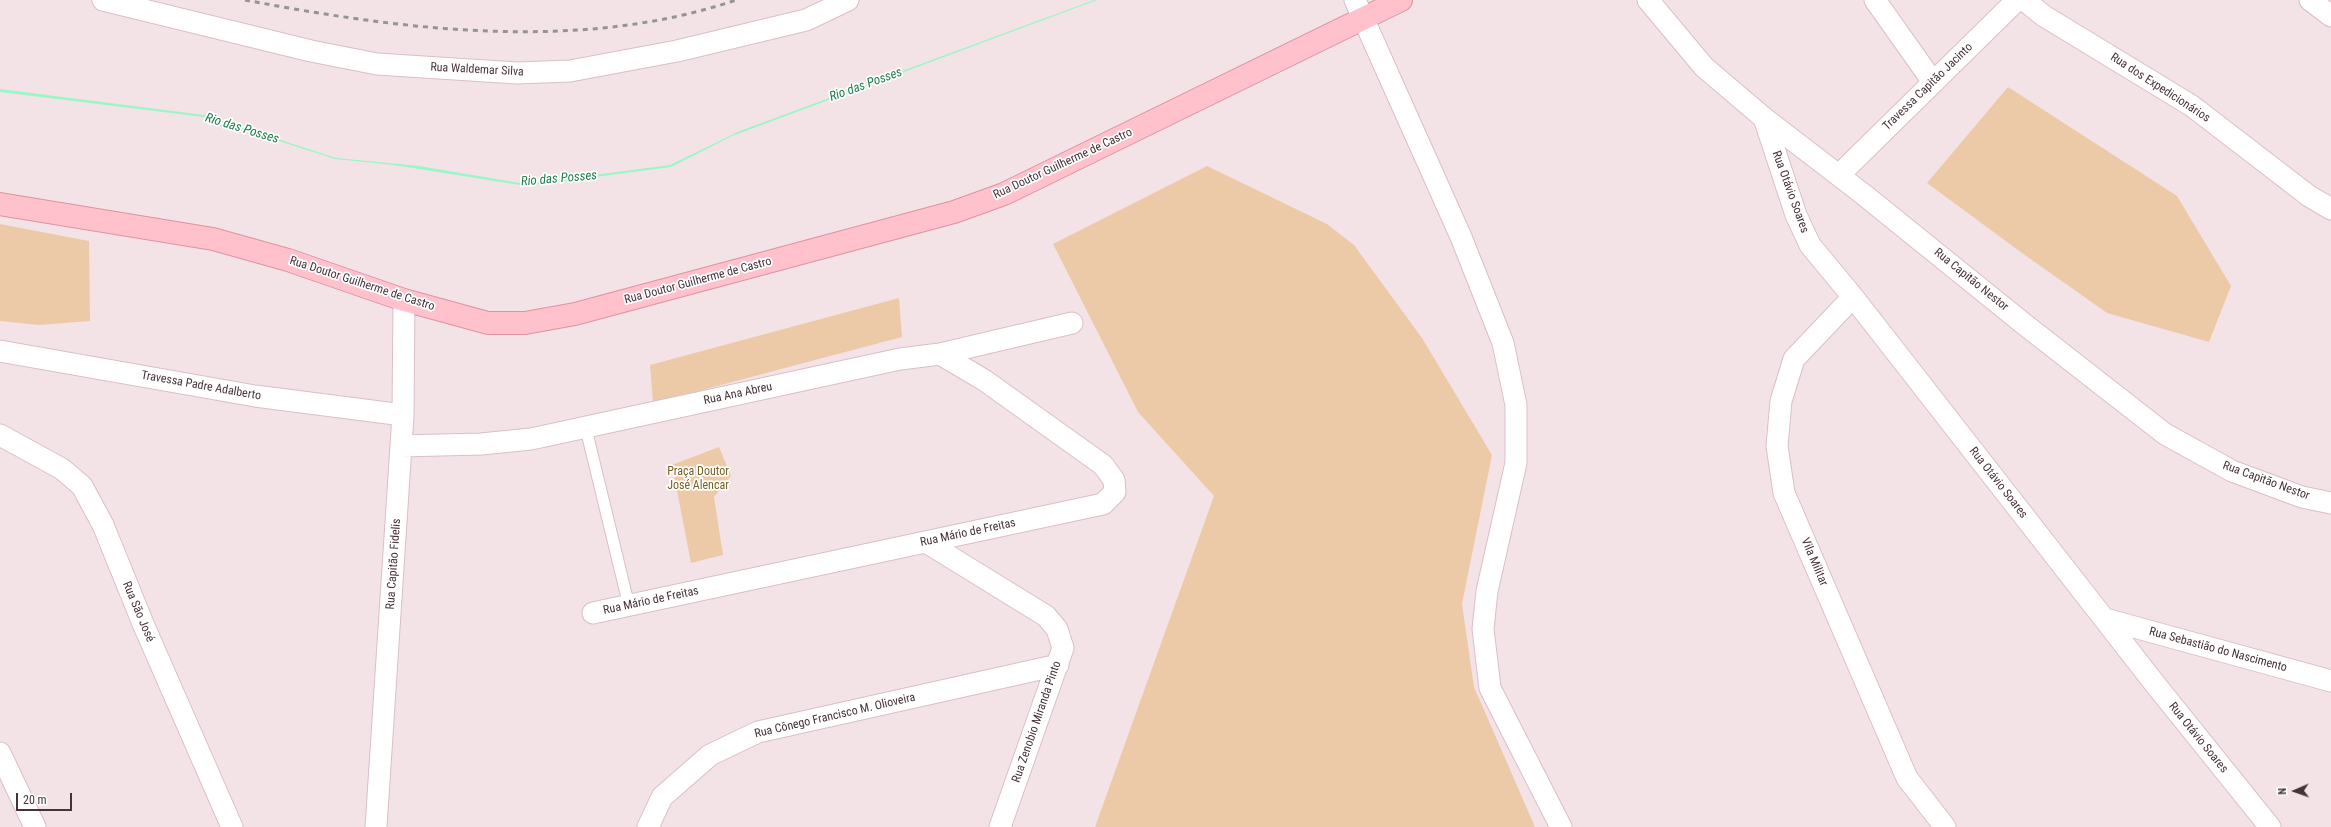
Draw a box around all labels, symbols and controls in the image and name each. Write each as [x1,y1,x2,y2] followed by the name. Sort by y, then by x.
[1880,40,1976,134] street label: Travessa Capitão Jacinto
[2107,50,2213,126] street label: Rua dos Expedicionários
[430,60,524,80] street label: Rua Waldemar Silva
[827,65,905,105] water label: Rio das Posses
[203,110,281,148] water label: Rio das Posses
[991,125,1135,203] street label: Rua Doutor Guilherme de Castro
[1768,149,1812,235] street label: Rua Otávio Soares
[520,168,598,190] water label: Rio das Posses
[1931,246,2011,314] street label: Rua Capitão Nestor
[288,254,436,314] street label: Rua Doutor Guilherme de Castro
[623,254,773,308] street label: Rua Doutor Guilherme de Castro
[140,368,262,404] street label: Travessa Padre Adalberto
[702,380,774,408] street label: Rua Ana Abreu
[1966,445,2030,521] street label: Rua Otávio Soares
[2220,459,2312,503] street label: Rua Capitão Nestor
[667,465,729,493] park label: Praça Doutor José Alencar
[919,516,1017,550] street label: Rua Mário de Freitas
[384,518,404,610] street label: Rua Capitão Fidelis
[1797,536,1831,588] street label: Vila Militar
[119,580,157,644] street label: Rua São José
[602,584,700,618] street label: Rua Mário de Freitas
[2148,625,2288,675] street label: Rua Sebastião do Nascimento
[1009,659,1065,785] street label: Rua Zenobio Miranda Pinto
[753,690,917,742] street label: Rua Cônego Francisco M. Olioveira
[2165,700,2231,776] street label: Rua Otávio Soares
[2275,771,2315,811] north arrow
[18,785,74,811] scale bar
[2276,788,2289,795] text: N
[23,793,47,807] text: 20 m

